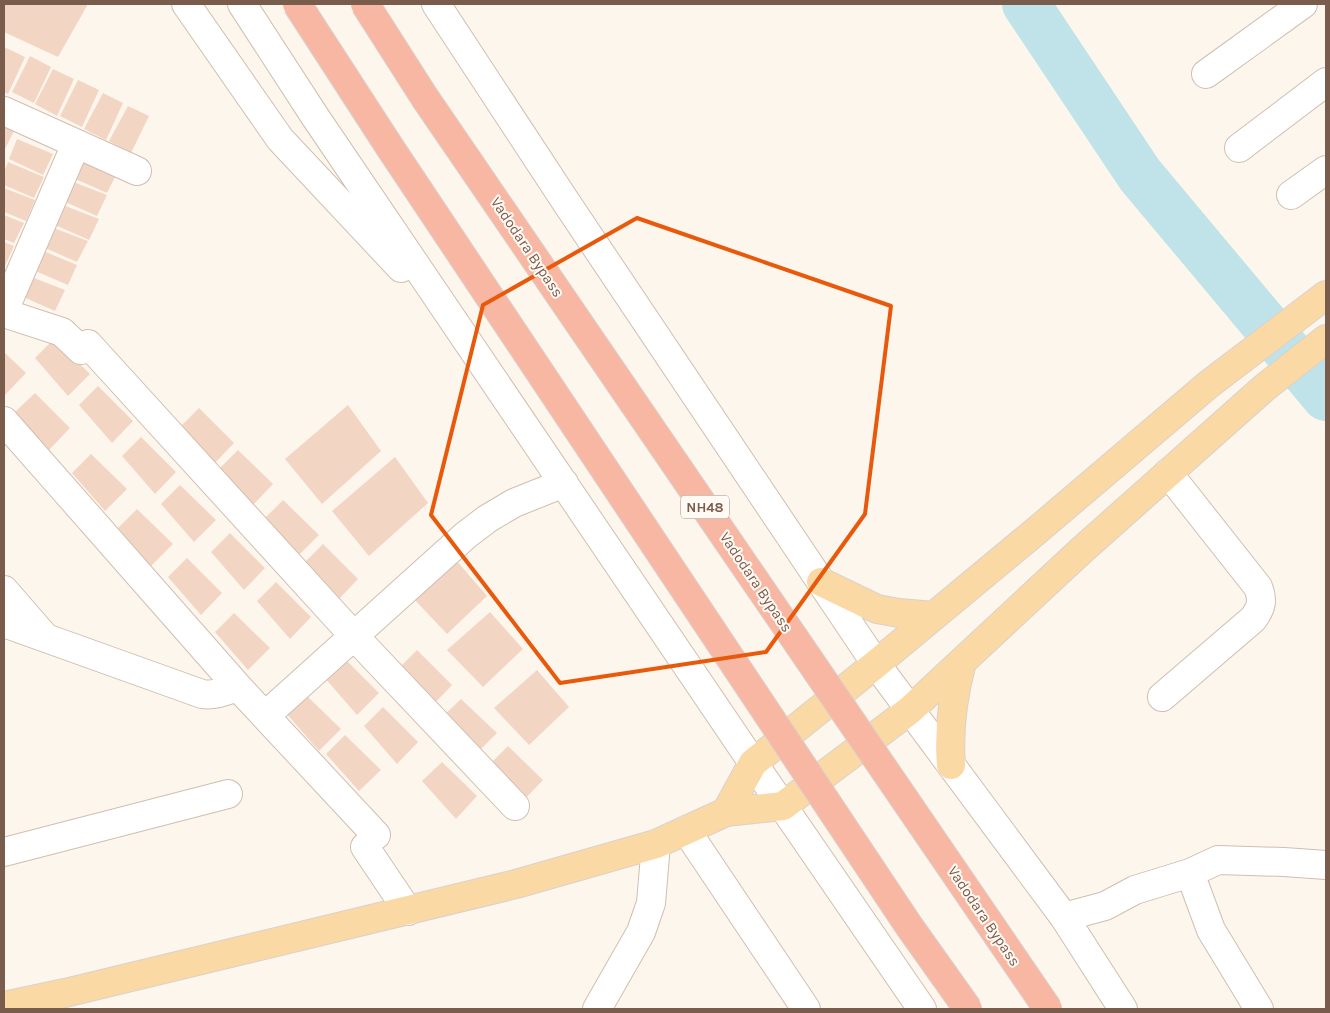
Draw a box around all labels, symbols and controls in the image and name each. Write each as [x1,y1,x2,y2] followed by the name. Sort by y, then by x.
[487,194,567,300] street label: Vadodara Bypass
[681,496,729,518] road number: NH48
[716,529,796,635] street label: Vadodara Bypass
[944,863,1024,969] street label: Vadodara Bypass

